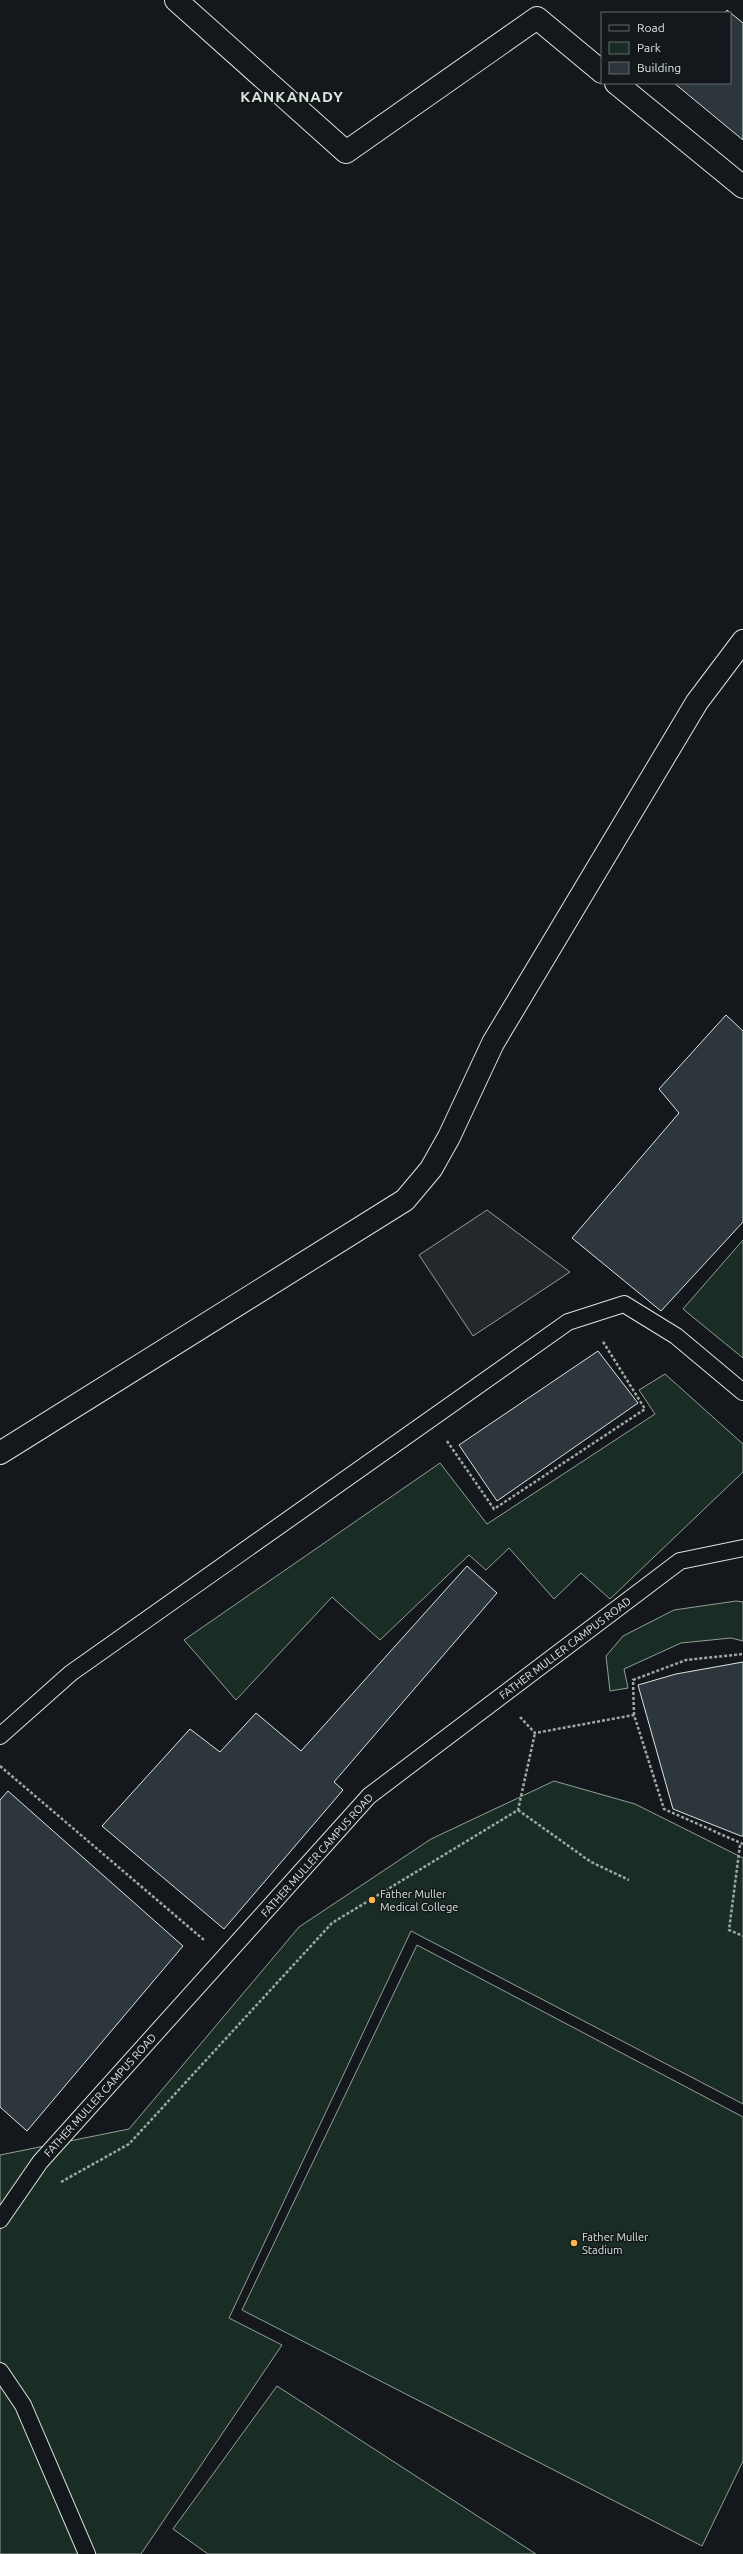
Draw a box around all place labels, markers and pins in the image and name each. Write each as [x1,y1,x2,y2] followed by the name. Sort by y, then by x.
[380,1888,458,1913] place label: Father Muller Medical College
[367,1895,377,1905] marker: Father Muller Medical College
[582,2231,649,2256] place label: Father Muller Stadium
[569,2238,579,2248] marker: Father Muller Stadium

